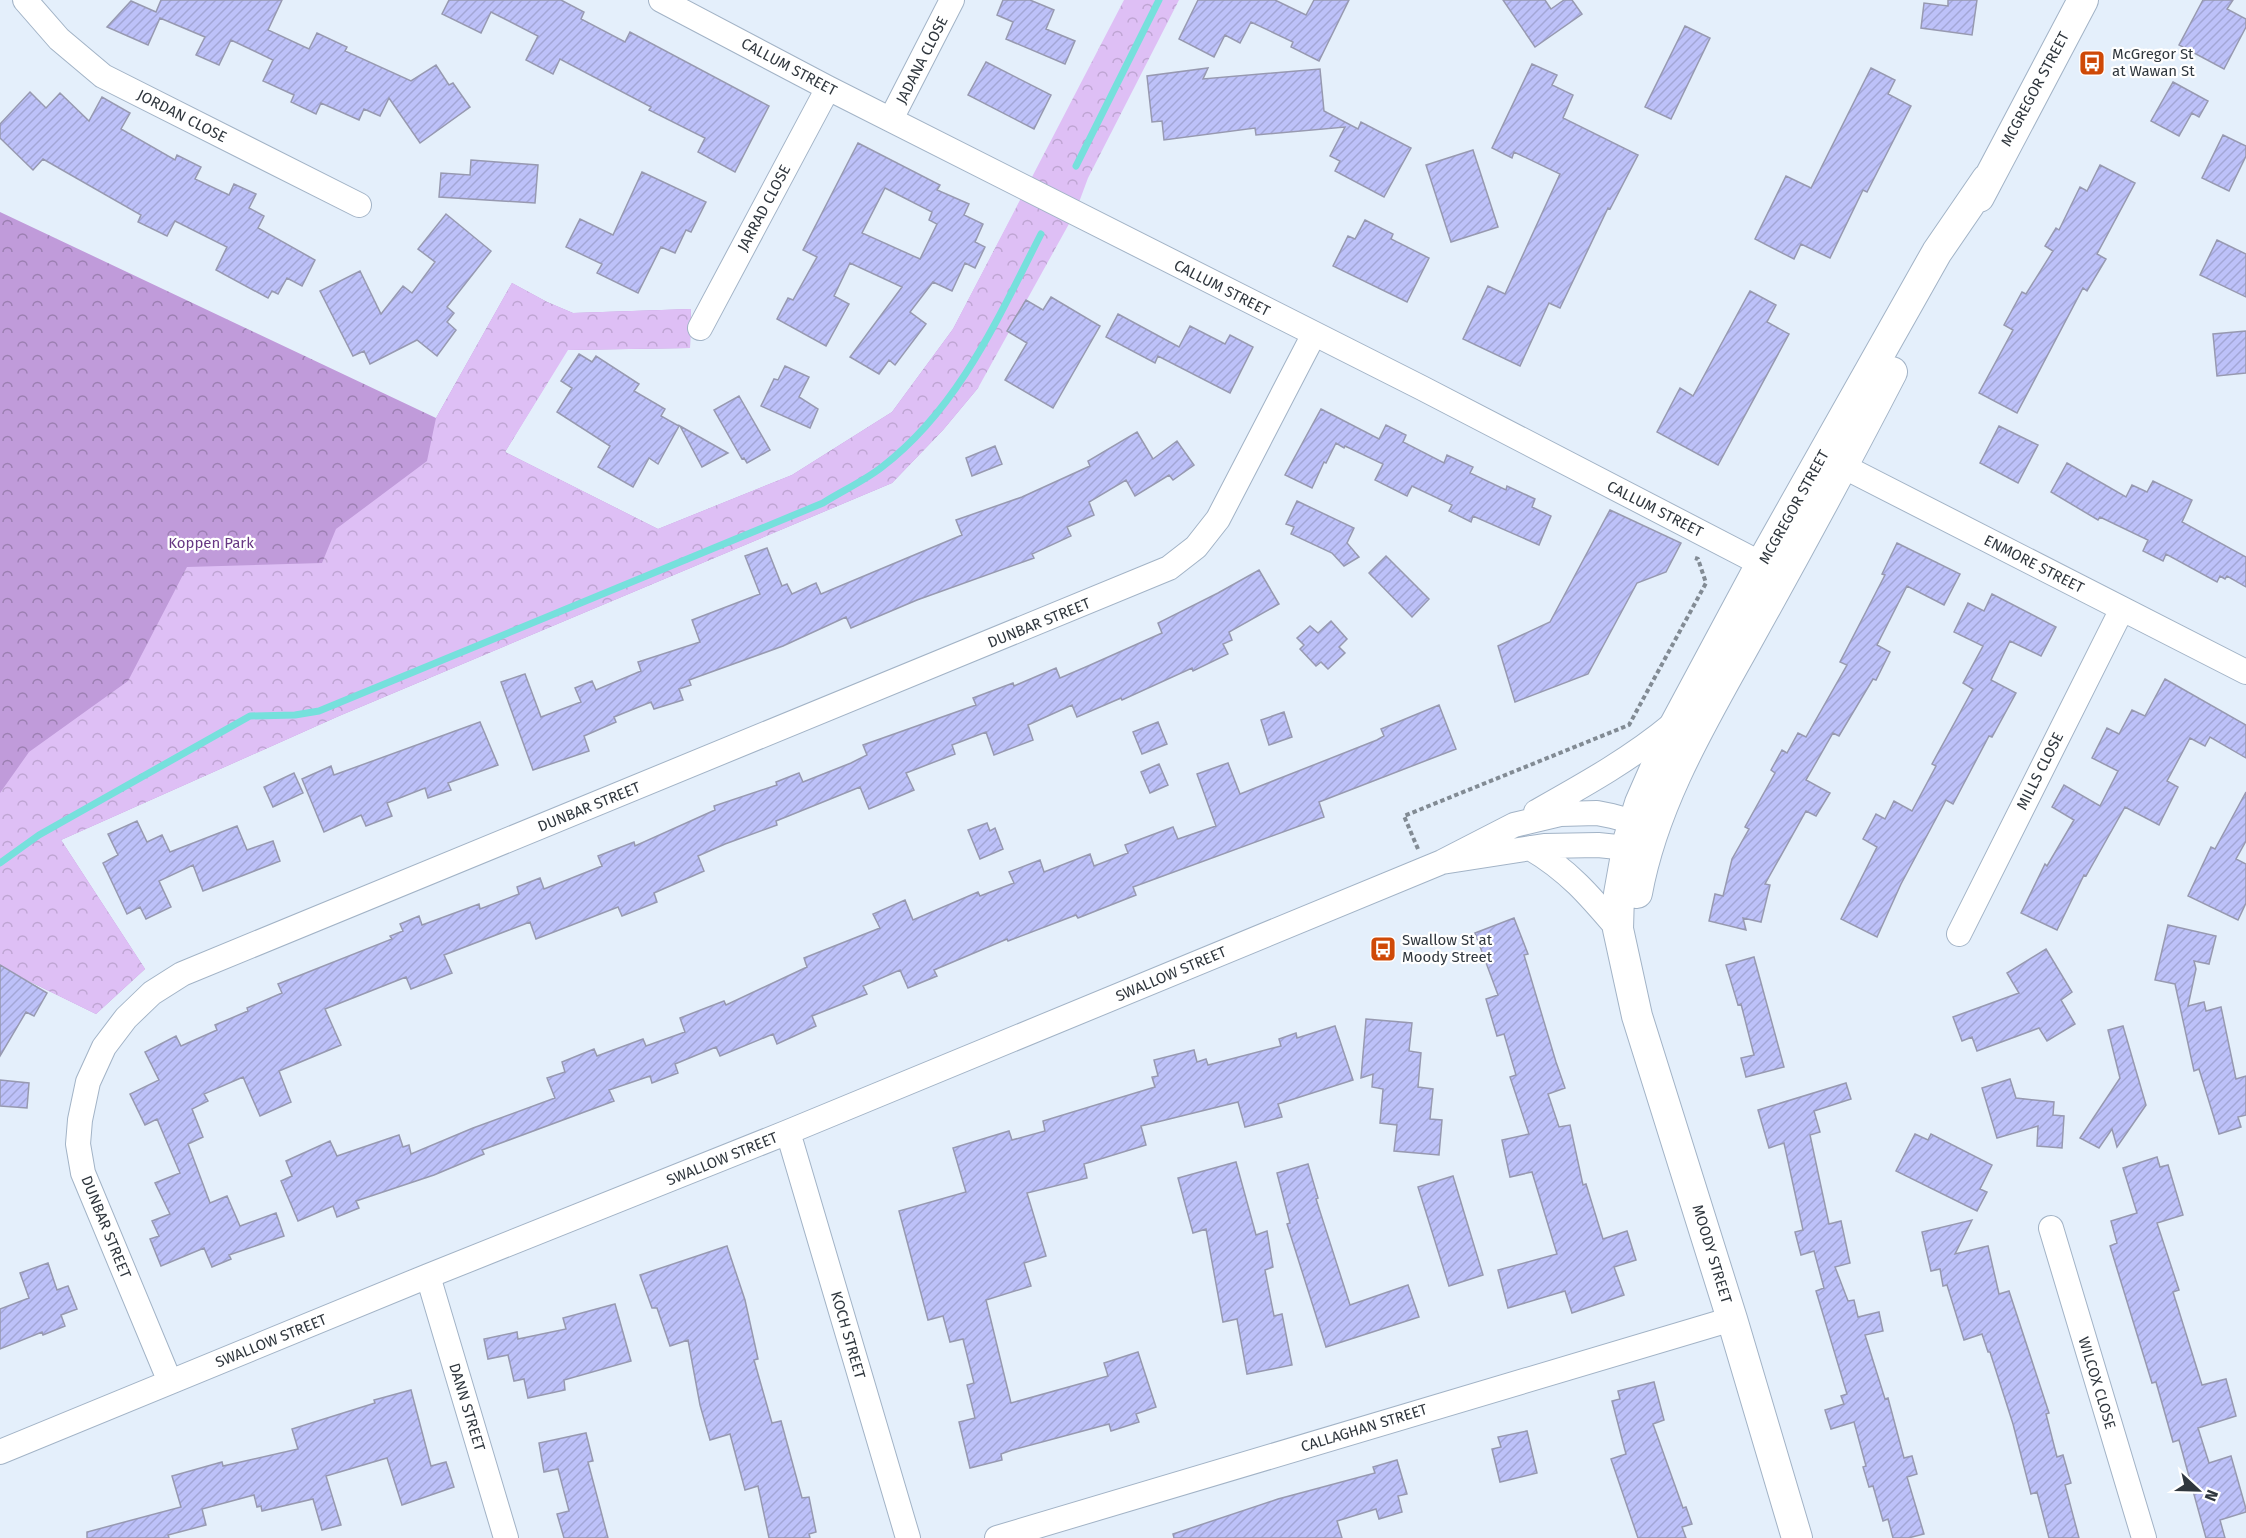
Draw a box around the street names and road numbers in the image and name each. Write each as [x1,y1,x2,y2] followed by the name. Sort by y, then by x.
[892,13,952,107] street label: JADANA CLOSE
[1997,28,2073,149] street label: MCGREGOR STREET
[738,34,840,100] street label: CALLUM STREET
[134,86,230,146] street label: JORDAN CLOSE
[734,162,794,254] street label: JARRAD CLOSE
[1171,256,1273,320] street label: CALLUM STREET
[1755,447,1833,567] street label: MCGREGOR STREET
[1604,477,1706,541] street label: CALLUM STREET
[1981,531,2087,597] street label: ENMORE STREET
[985,594,1093,652] street label: DUNBAR STREET
[2013,729,2067,813] street label: MILLS CLOSE
[535,778,643,836] street label: DUNBAR STREET
[1113,942,1229,1005] street label: SWALLOW STREET
[664,1128,781,1190] street label: SWALLOW STREET
[77,1173,135,1281] street label: DUNBAR STREET
[1688,1203,1736,1306] street label: MOODY STREET
[827,1289,869,1381] street label: KOCH STREET
[213,1310,330,1372] street label: SWALLOW STREET
[2074,1335,2120,1431] street label: WILCOX CLOSE
[445,1361,489,1453] street label: DANN STREET
[1299,1400,1430,1456] street label: CALLAGHAN STREET

